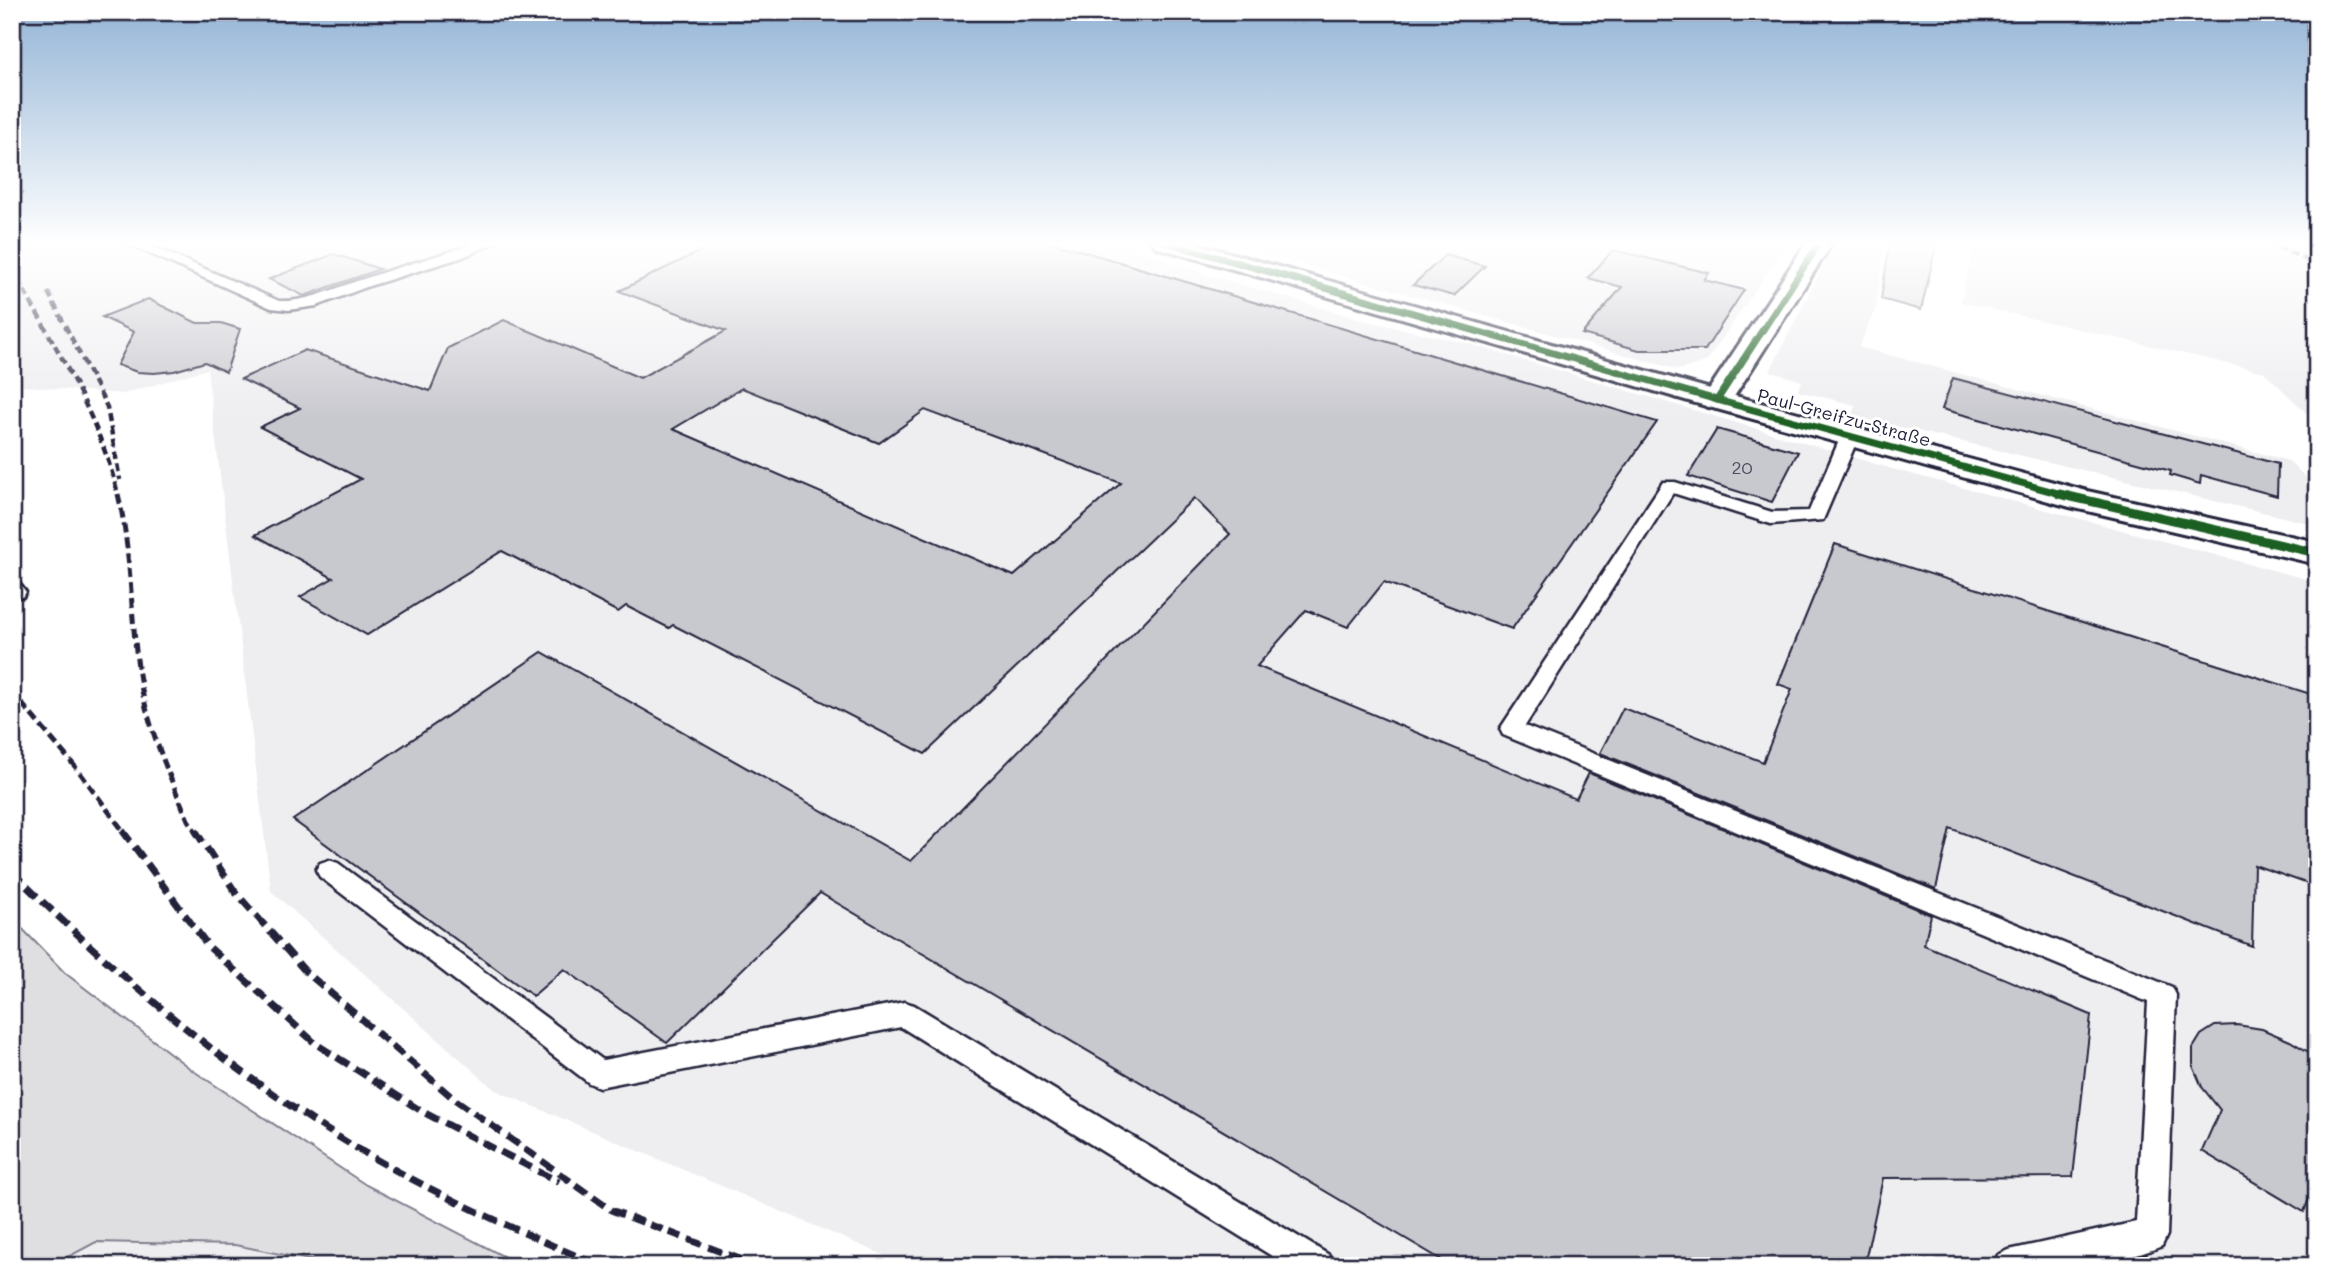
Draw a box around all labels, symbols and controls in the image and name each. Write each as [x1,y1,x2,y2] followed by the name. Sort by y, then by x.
[1755,382,1934,452] street label: Paul-Greifzu-Straße
[1731,455,1753,479] house number: 20

